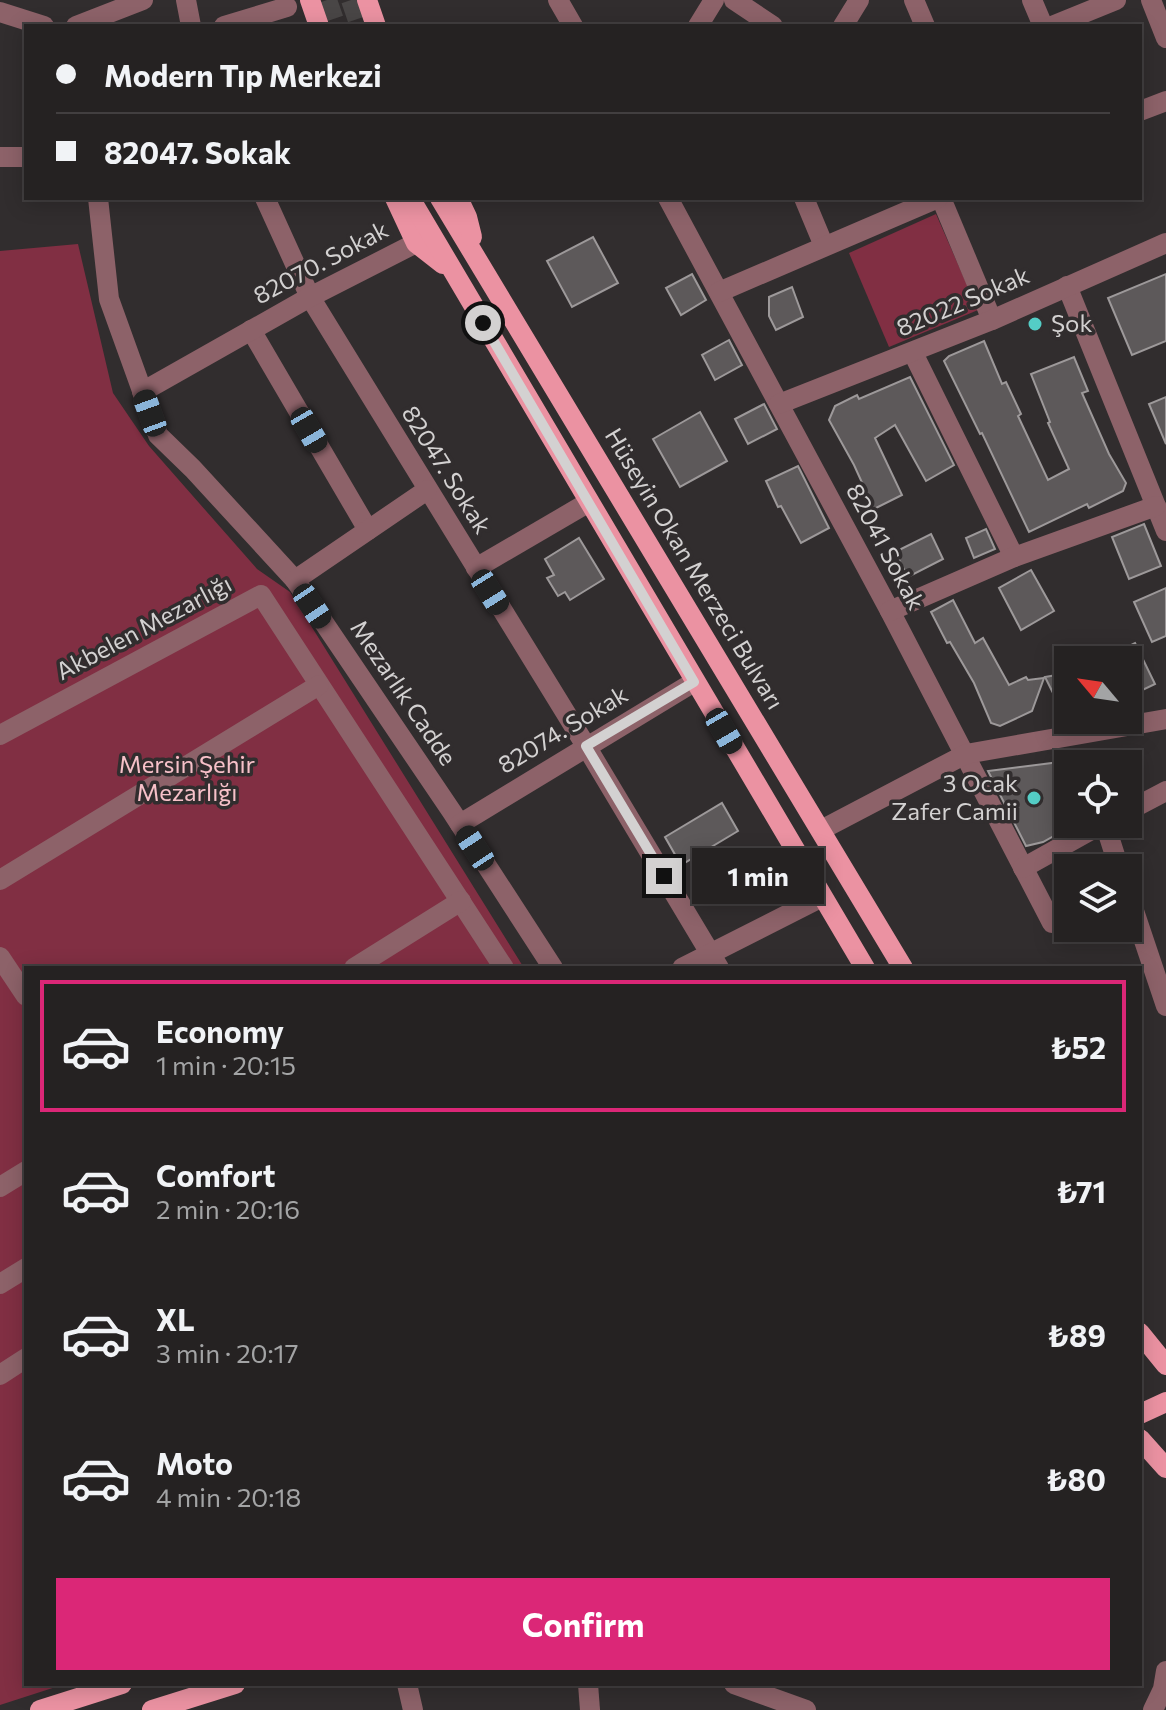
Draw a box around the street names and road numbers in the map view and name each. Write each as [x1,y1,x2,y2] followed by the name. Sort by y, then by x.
[248,214,393,309] street label: 82070. Sokak
[892,260,1033,342] street label: 82022 Sokak
[396,400,498,539] street label: 82047. Sokak
[600,422,791,714] street label: Hüseyin Okan Merzeci Bulvarı
[841,478,932,614] street label: 82041 Sokak
[51,568,236,685] street label: Akbelen Mezarlığı
[345,614,463,770] street label: Mezarlık Cadde
[492,679,632,779] street label: 82074. Sokak

